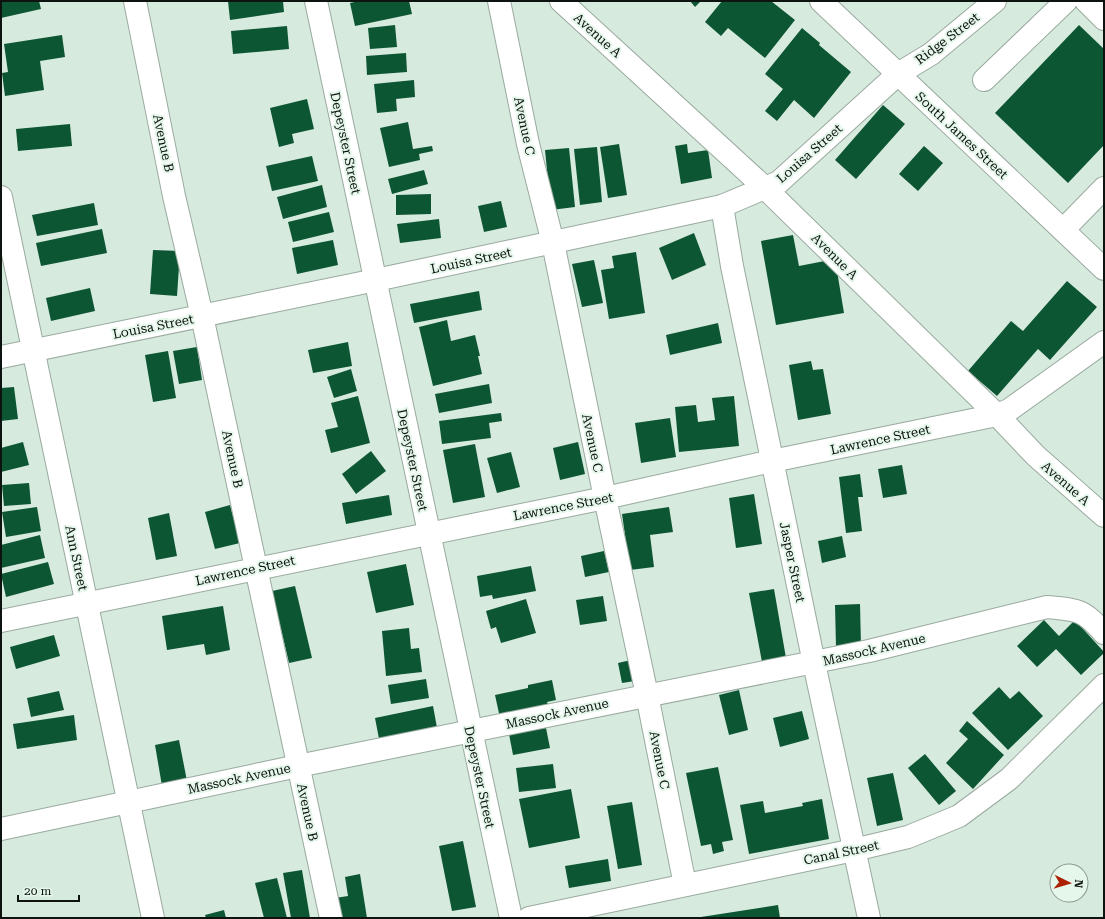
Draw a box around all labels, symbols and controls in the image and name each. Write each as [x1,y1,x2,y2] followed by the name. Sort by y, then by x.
[912,9,982,67] street label: Ridge Street
[571,10,625,61] street label: Avenue A
[912,89,1011,182] street label: South James Street
[327,91,364,196] street label: Depeyster Street
[511,96,538,157] street label: Avenue C
[150,113,177,174] street label: Avenue B
[773,121,845,186] street label: Louisa Street
[808,230,861,283] street label: Avenue A
[429,245,513,276] street label: Louisa Street
[111,311,195,342] street label: Louisa Street
[394,408,431,513] street label: Depeyster Street
[579,413,606,474] street label: Avenue C
[829,422,931,457] street label: Lawrence Street
[219,429,246,490] street label: Avenue B
[1038,458,1093,508] street label: Avenue A
[512,489,614,524] street label: Lawrence Street
[777,521,808,604] street label: Jasper Street
[62,524,91,592] street label: Ann Street
[194,553,296,588] street label: Lawrence Street
[821,630,927,669] street label: Massock Avenue
[504,695,610,732] street label: Massock Avenue
[461,725,498,830] street label: Depeyster Street
[646,730,673,791] street label: Avenue C
[186,760,292,797] street label: Massock Avenue
[294,782,321,843] street label: Avenue B
[802,837,880,868] street label: Canal Street
[1049,863,1089,903] north arrow
[18,877,79,903] scale bar
[1072,879,1085,889] text: N
[24,884,51,898] text: 20 m

